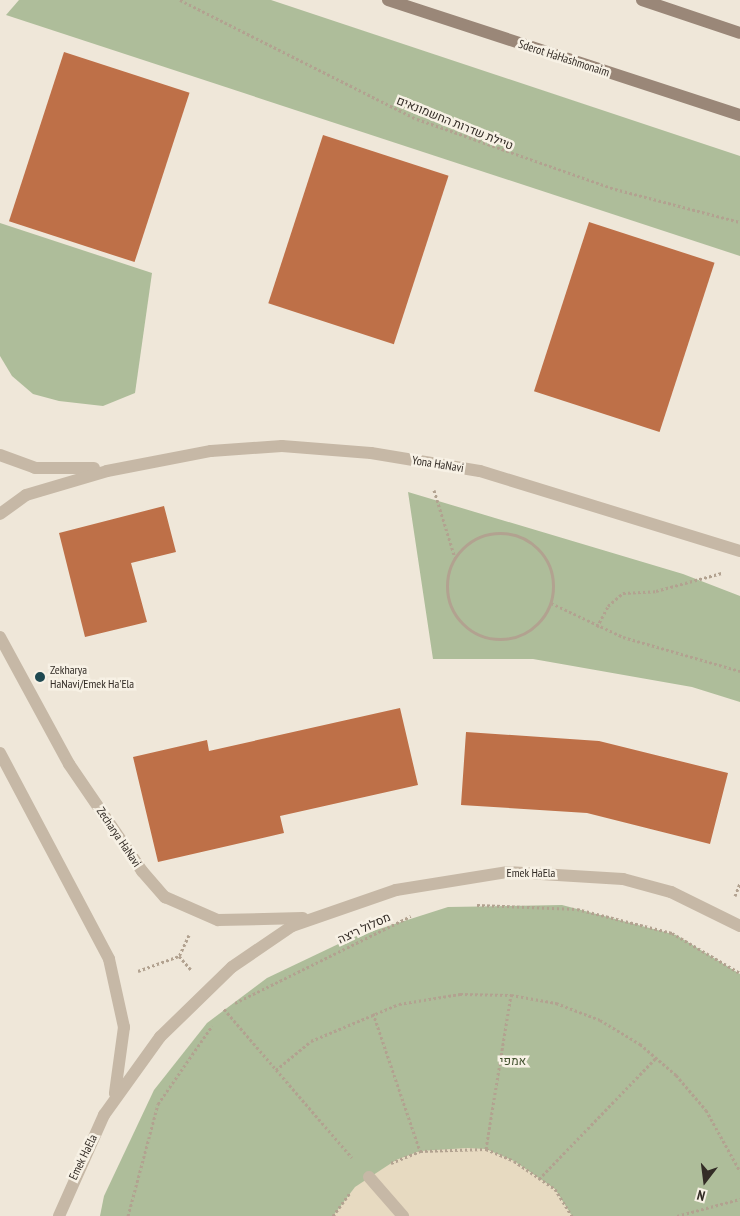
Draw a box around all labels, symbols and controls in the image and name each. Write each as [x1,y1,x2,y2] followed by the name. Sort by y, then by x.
[517,36,611,80] street label: Sderot HaHashmonaim
[395,93,515,153] street label: טיילת שדרות החשמונאים
[411,453,465,475] street label: Yona HaNavi
[50,663,134,691] place label: Zekharya HaNavi/Emek Ha'Ela
[34,671,46,683] marker: Zekharya HaNavi/Emek Ha'Ela
[94,804,144,870] street label: Zecharya HaNavi
[506,866,556,880] street label: Emek HaEla
[335,909,393,947] street label: מסלול ריצה
[500,1054,526,1068] park label: אמפי
[66,1132,100,1182] street label: Emek HaEla
[680,1156,730,1206] north arrow
[695,1186,707,1205] text: N

